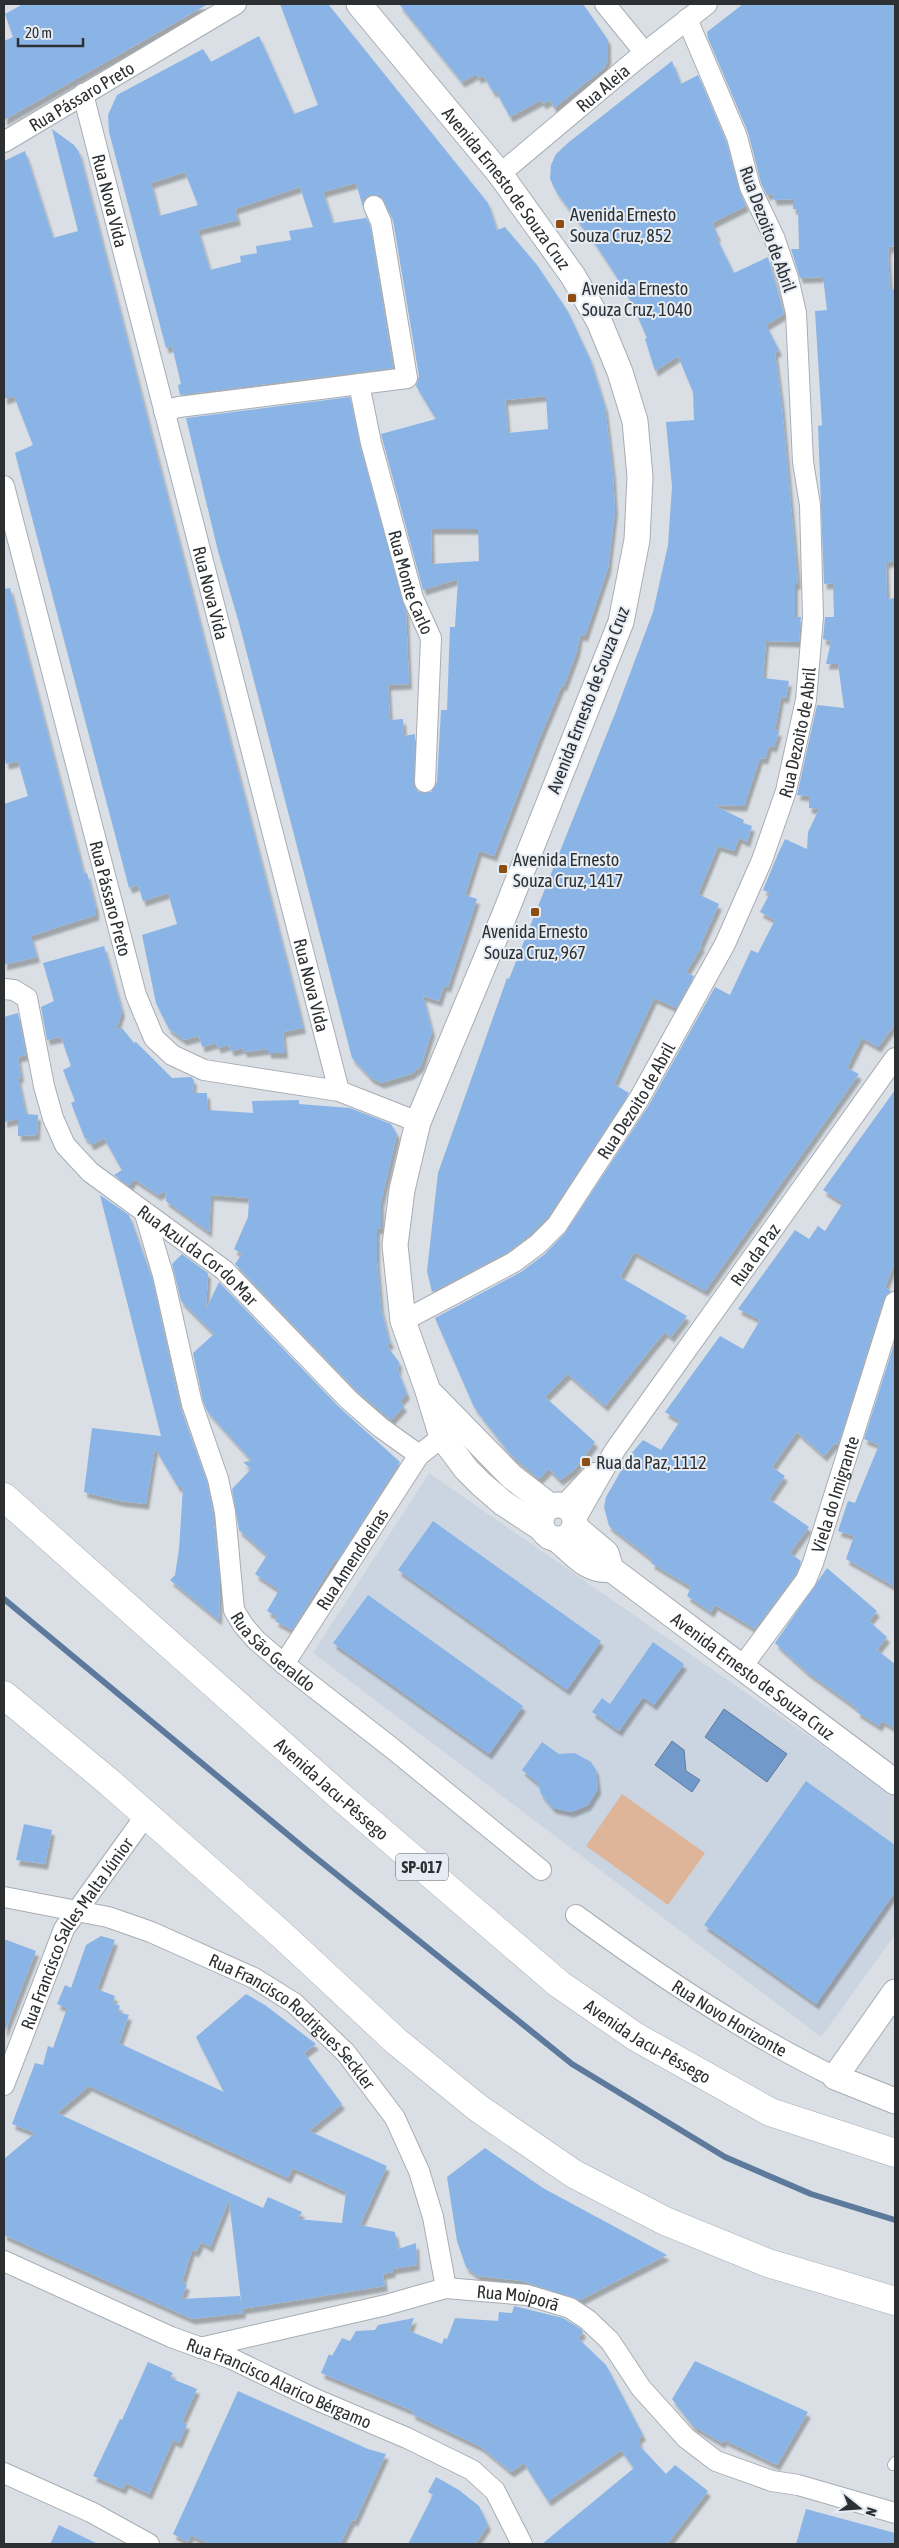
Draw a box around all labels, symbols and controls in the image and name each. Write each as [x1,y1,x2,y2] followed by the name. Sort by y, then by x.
[18,15,82,47] scale bar
[25,24,52,41] text: 20 m
[25,57,138,135] street label: Rua Pássaro Preto
[572,60,633,116] street label: Rua Aleia
[438,103,575,274] street label: Avenida Ernesto de Souza Cruz
[88,152,132,249] street label: Rua Nova Vida
[735,163,801,295] street label: Rua Dezoito de Abril
[570,204,676,246] place label: Avenida Ernesto Souza Cruz, 852
[554,218,566,230] marker: Avenida Ernesto Souza Cruz, 852
[582,278,692,320] place label: Avenida Ernesto Souza Cruz, 1040
[566,292,578,304] marker: Avenida Ernesto Souza Cruz, 1040
[385,528,438,637] street label: Rua Monte Carlo
[189,544,233,642] street label: Rua Nova Vida
[543,603,634,796] street label: Avenida Ernesto de Souza Cruz
[774,666,819,800] street label: Rua Dezoito de Abril
[86,838,136,958] street label: Rua Pássaro Preto
[513,849,623,891] place label: Avenida Ernesto Souza Cruz, 1417
[497,863,509,875] marker: Avenida Ernesto Souza Cruz, 1417
[529,906,541,918] marker: Avenida Ernesto Souza Cruz, 967
[482,921,588,963] place label: Avenida Ernesto Souza Cruz, 967
[290,936,334,1034] street label: Rua Nova Vida
[592,1038,679,1163] street label: Rua Dezoito de Abril
[134,1200,263,1310] street label: Rua Azul da Cor do Mar
[725,1219,784,1289] street label: Rua da Paz
[806,1433,863,1555] street label: Viela do Imigrante
[596,1452,707,1473] place label: Rua da Paz, 1112
[580,1456,592,1468] marker: Rua da Paz, 1112
[311,1504,392,1614] street label: Rua Amendoeiras
[227,1608,320,1695] street label: Rua São Geraldo
[667,1608,839,1744] street label: Avenida Ernesto de Souza Cruz
[271,1733,393,1844] street label: Avenida Jacu-Pêssego
[16,1833,137,2032] street label: Rua Francisco Salles Malta Júnior
[396,1854,448,1880] road number: SP-017
[206,1949,380,2094] street label: Rua Francisco Rodrigues Seckler
[668,1975,791,2061] street label: Rua Novo Horizonte
[581,1994,715,2087] street label: Avenida Jacu-Pêssego
[476,2280,562,2315] street label: Rua Moiporã
[184,2333,375,2432] street label: Rua Francisco Alarico Bérgamo
[834,2483,884,2533] north arrow
[863,2506,880,2518] text: N

